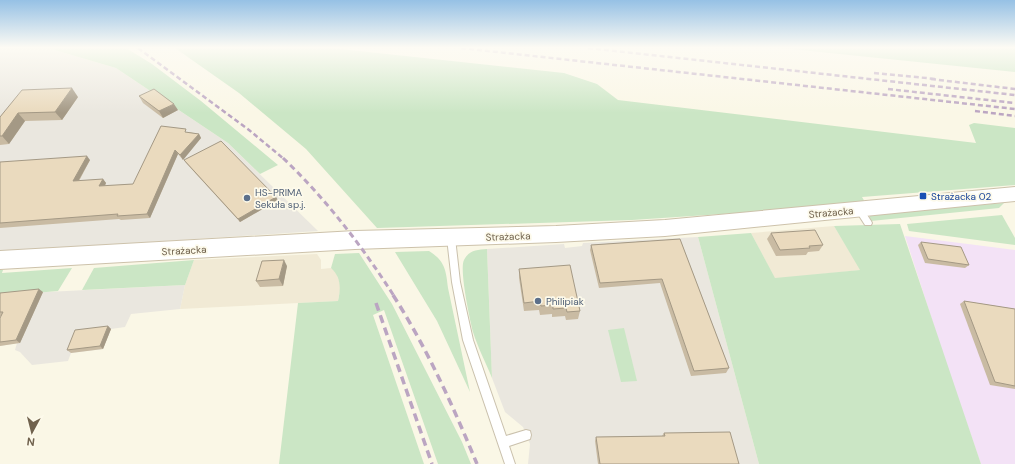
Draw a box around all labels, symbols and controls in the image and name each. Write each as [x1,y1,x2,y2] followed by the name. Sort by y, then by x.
[255,186,306,211] place label: HS-PRIMA Sekuła sp.j.
[931,190,991,203] place label: Strażacka 02
[918,191,928,201] marker: Strażacka 02
[242,193,252,203] marker: HS-PRIMA Sekuła sp.j.
[808,204,854,221] street label: Strażacka
[485,229,531,244] street label: Strażacka
[161,243,207,258] street label: Strażacka
[546,295,584,308] place label: Philipiak
[533,296,543,306] marker: Philipiak
[12,412,52,452] north arrow
[26,434,36,449] text: N

